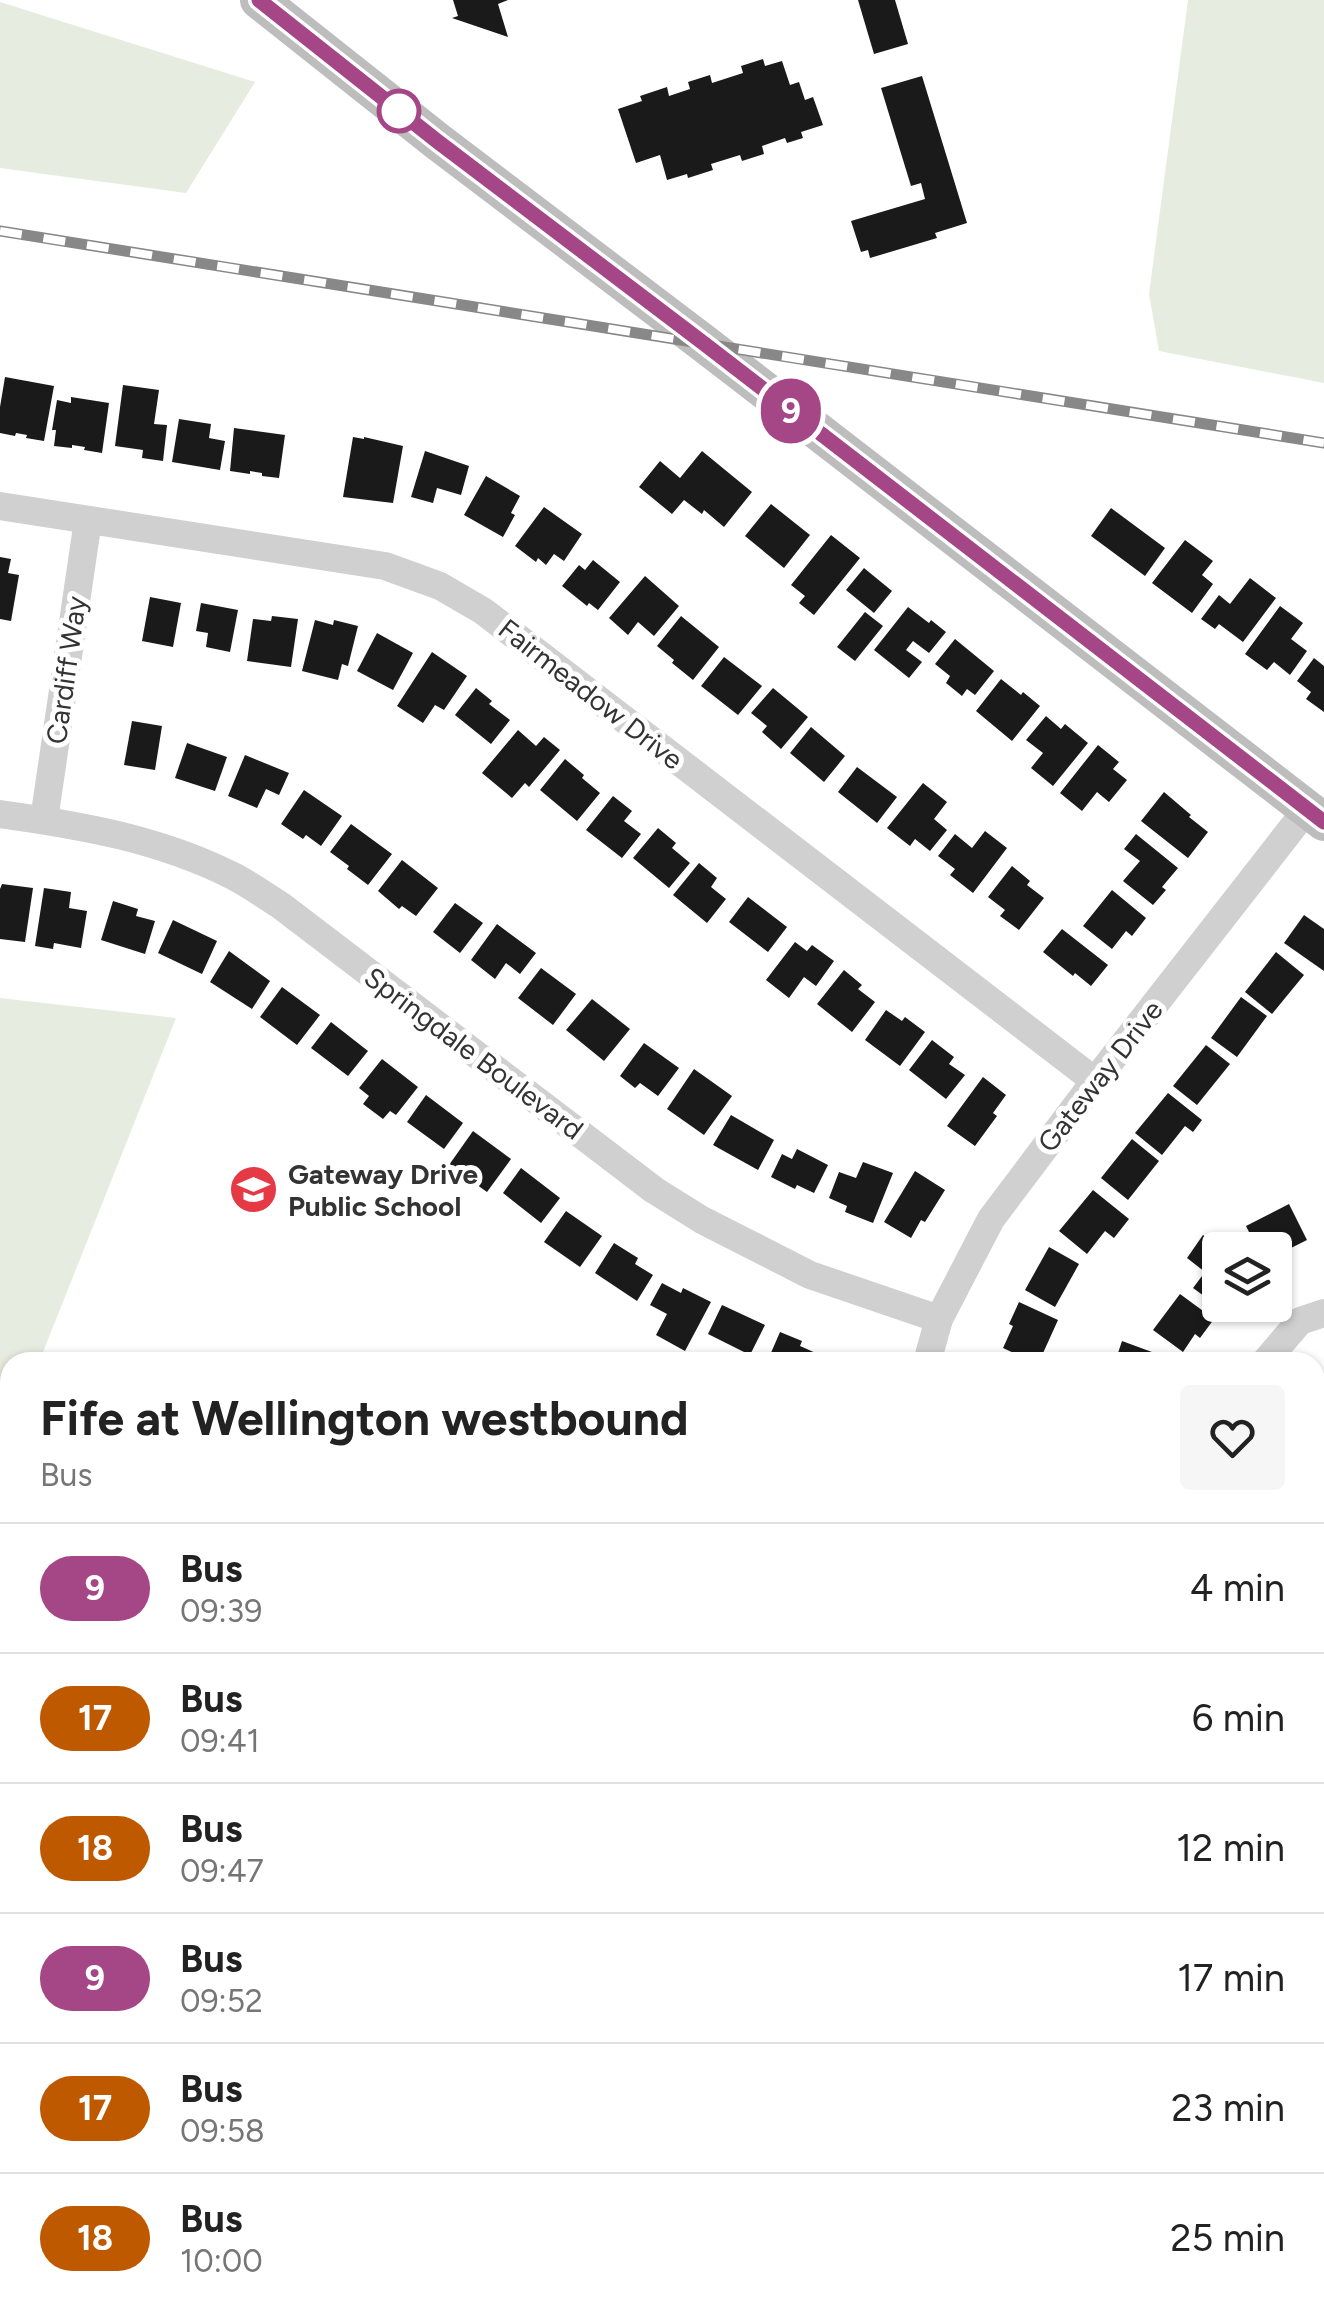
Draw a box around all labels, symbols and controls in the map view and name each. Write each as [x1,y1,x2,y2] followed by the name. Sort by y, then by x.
[378,90,420,132] unlabelled marker
[758,378,824,444] line badge: 9
[781,390,801,432] text: 9
[39,594,93,746] street label: Cardiff Way
[492,611,690,777] street label: Fairmeadow Drive
[358,960,590,1146] street label: Springdale Boulevard
[1030,993,1170,1159] street label: Gateway Drive
[288,1157,478,1223] place label: Gateway Drive Public School
[227,1164,279,1216] school or university icon: Gateway Drive Public School
[1202,1232,1292,1322] map controls
[1202,1232,1292,1322] button: layers
[1180,1385,1285,1490] button: heart
[40,1389,689,1447] text: Fife at Wellington westbound
[40,1456,92,1494] text: Bus
[180,1546,243,1592] text: Bus
[1190,1565,1285,1611] text: 4 min
[85,1567,105,1609] text: 9
[180,1592,262,1630] text: 09:39
[180,1676,243,1722] text: Bus
[1192,1695,1285,1741] text: 6 min
[78,1697,112,1739] text: 17
[180,1722,260,1760] text: 09:41
[180,1806,243,1852] text: Bus
[1176,1825,1285,1871] text: 12 min
[77,1827,113,1869] text: 18
[180,1852,264,1890] text: 09:47
[180,1936,243,1982] text: Bus
[1177,1955,1285,2001] text: 17 min
[85,1957,105,1999] text: 9
[180,1982,263,2020] text: 09:52
[180,2066,243,2112] text: Bus
[1171,2085,1285,2131] text: 23 min
[78,2087,112,2129] text: 17
[180,2112,265,2150] text: 09:58
[180,2196,243,2242] text: Bus
[1170,2215,1285,2261] text: 25 min
[77,2217,113,2259] text: 18
[180,2242,263,2280] text: 10:00

